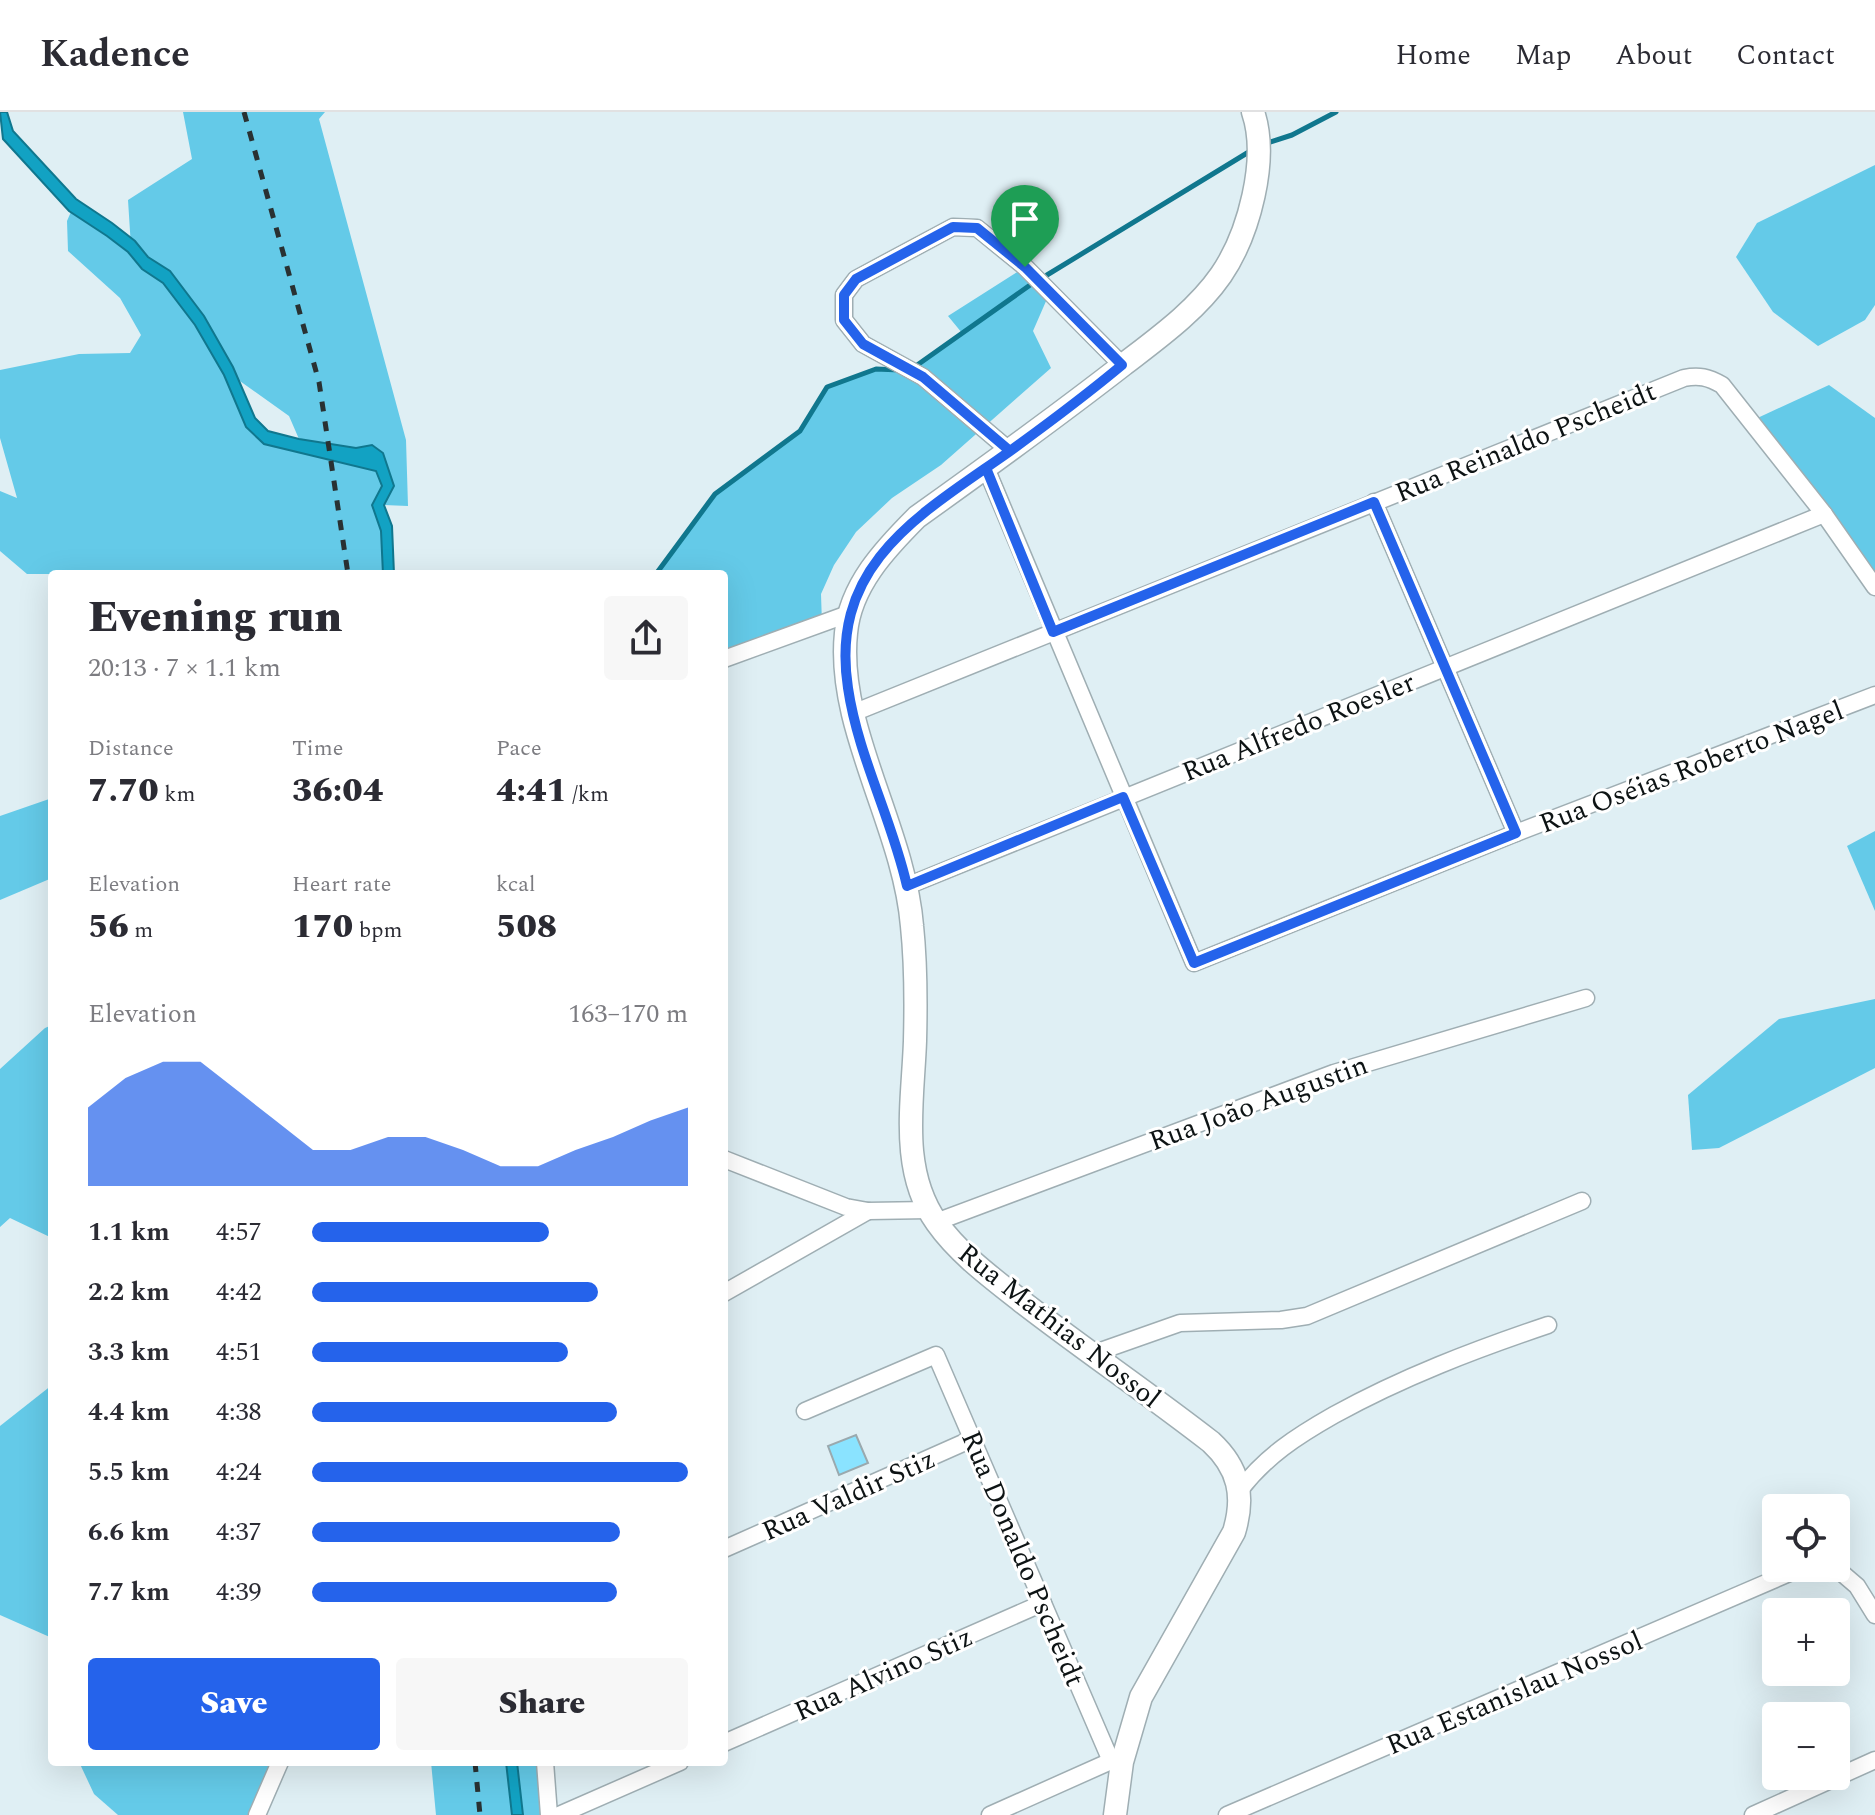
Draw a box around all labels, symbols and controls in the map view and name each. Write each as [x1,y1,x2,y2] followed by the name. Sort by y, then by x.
[40,26,190,84] text: Kadence
[1395,34,1471,77] text: Home
[1515,34,1571,77] text: Map
[1615,34,1692,77] text: About
[1736,34,1835,77] text: Contact
[991,185,1059,267] pin
[1003,197,1047,241] icon: arrive
[1388,370,1663,514] street label: Rua Reinaldo Pscheidt
[88,584,343,651] text: Evening run
[604,596,688,680] button: share
[88,648,281,688] text: 20:13 · 7 × 1.1 km
[1175,661,1422,794] street label: Rua Alfredo Roesler
[1533,689,1850,845] street label: Rua Oséias Roberto Nagel
[88,732,174,765] text: Distance
[292,732,343,765] text: Time
[496,732,542,765] text: Pace
[88,765,159,817] text: 7.70
[292,765,383,817] text: 36:04
[496,765,567,817] text: 4:41
[159,778,195,811] text: km
[567,778,609,811] text: /km
[88,868,180,901] text: Elevation
[292,868,392,901] text: Heart rate
[496,868,536,901] text: kcal
[88,901,129,953] text: 56
[292,901,353,953] text: 170
[496,901,557,953] text: 508
[129,914,153,947] text: m
[353,914,402,947] text: bpm
[88,994,197,1034] text: Elevation
[568,994,688,1034] text: 163–170 m
[1143,1044,1374,1163] street label: Rua João Augustin
[88,1212,170,1252] text: 1.1 km
[216,1212,262,1252] text: 4:57
[948,1233,1170,1419] street label: Rua Mathias Nossol
[88,1272,170,1312] text: 2.2 km
[216,1272,262,1312] text: 4:42
[88,1332,170,1372] text: 3.3 km
[216,1332,262,1372] text: 4:51
[88,1392,170,1432] text: 4.4 km
[216,1392,262,1432] text: 4:38
[949,1424,1096,1693] street label: Rua Donaldo Pscheidt
[755,1438,942,1553] street label: Rua Valdir Stiz
[88,1452,170,1492] text: 5.5 km
[216,1452,262,1492] text: 4:24
[1762,1494,1850,1790] map controls
[1762,1494,1850,1582] button: locate
[88,1512,170,1552] text: 6.6 km
[216,1512,262,1552] text: 4:37
[88,1572,170,1612] text: 7.7 km
[216,1572,262,1612] text: 4:39
[1762,1598,1850,1686] button: +
[787,1616,980,1733] street label: Rua Alvino Stiz
[1380,1620,1650,1767] street label: Rua Estanislau Nossol
[88,1658,380,1750] button: Save
[396,1658,688,1750] button: Share
[1762,1702,1850,1790] button: −

